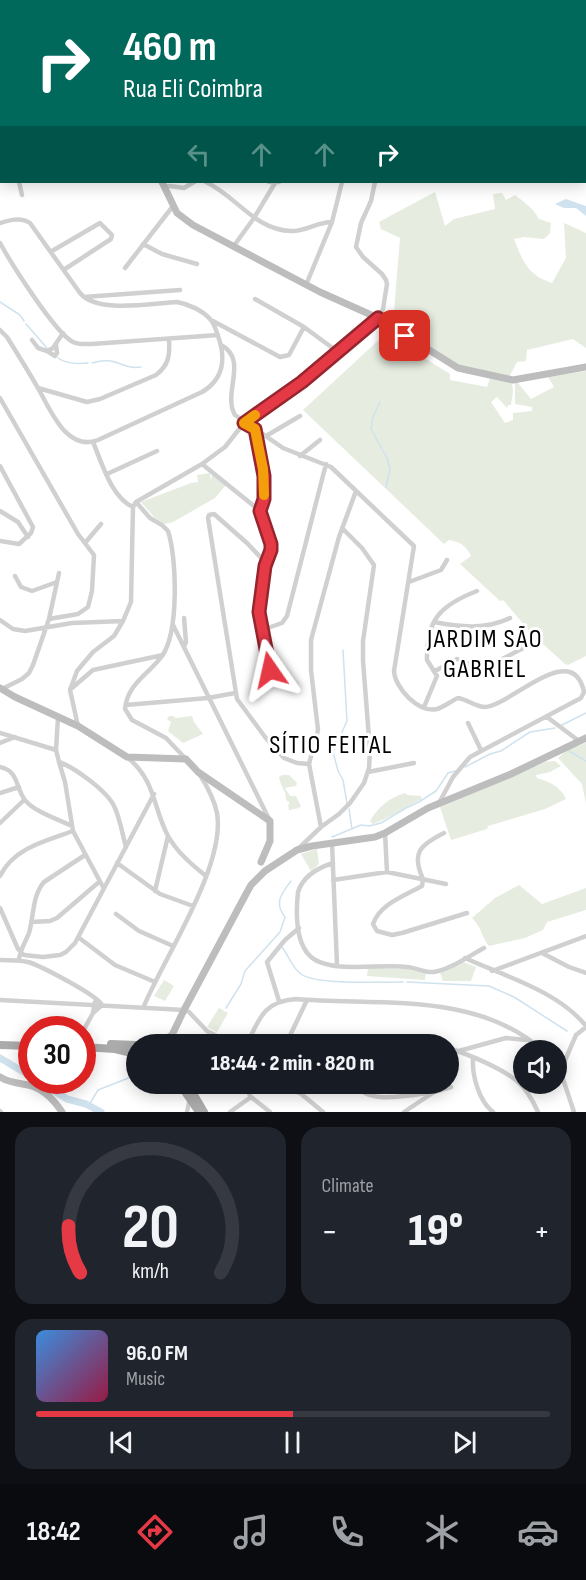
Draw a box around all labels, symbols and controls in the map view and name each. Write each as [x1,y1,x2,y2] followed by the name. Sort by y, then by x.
[123,22,217,73] text: 460 m
[24,24,102,102] icon: right
[123,73,263,105] text: Rua Eli Coimbra
[182,138,215,171] icon: left
[245,138,278,171] icon: ahead
[308,138,341,171] icon: ahead
[371,138,404,171] icon: right
[379,310,430,361] pin
[388,319,421,352] icon: arrive
[426,624,543,685] district label: JARDIM SÃO GABRIEL
[238,638,302,702] position arrow
[269,730,393,761] district label: SÍTIO FEITAL
[18,1016,96,1094] speed limit sign: 30
[513,1040,567,1094] map controls
[513,1040,567,1094] button: sound
[211,1050,374,1077] text: 18:44 · 2 min · 820 m
[322,1174,374,1198] text: Climate
[122,1191,179,1266] text: 20
[408,1204,463,1259] text: 19°
[322,1212,338,1252] text: −
[534,1212,550,1252] text: +
[132,1259,169,1284] text: km/h
[126,1340,188,1367] text: 96.0 FM
[126,1367,165,1391] text: Music
[105,1426,138,1459] icon: previous
[276,1426,309,1459] icon: pause
[448,1426,481,1459] icon: next
[134,1511,176,1553] icon: directions
[230,1511,272,1553] icon: music
[326,1511,368,1553] icon: phone
[421,1511,463,1553] icon: climate
[517,1511,559,1553] icon: car
[27,1516,81,1548] text: 18:42

